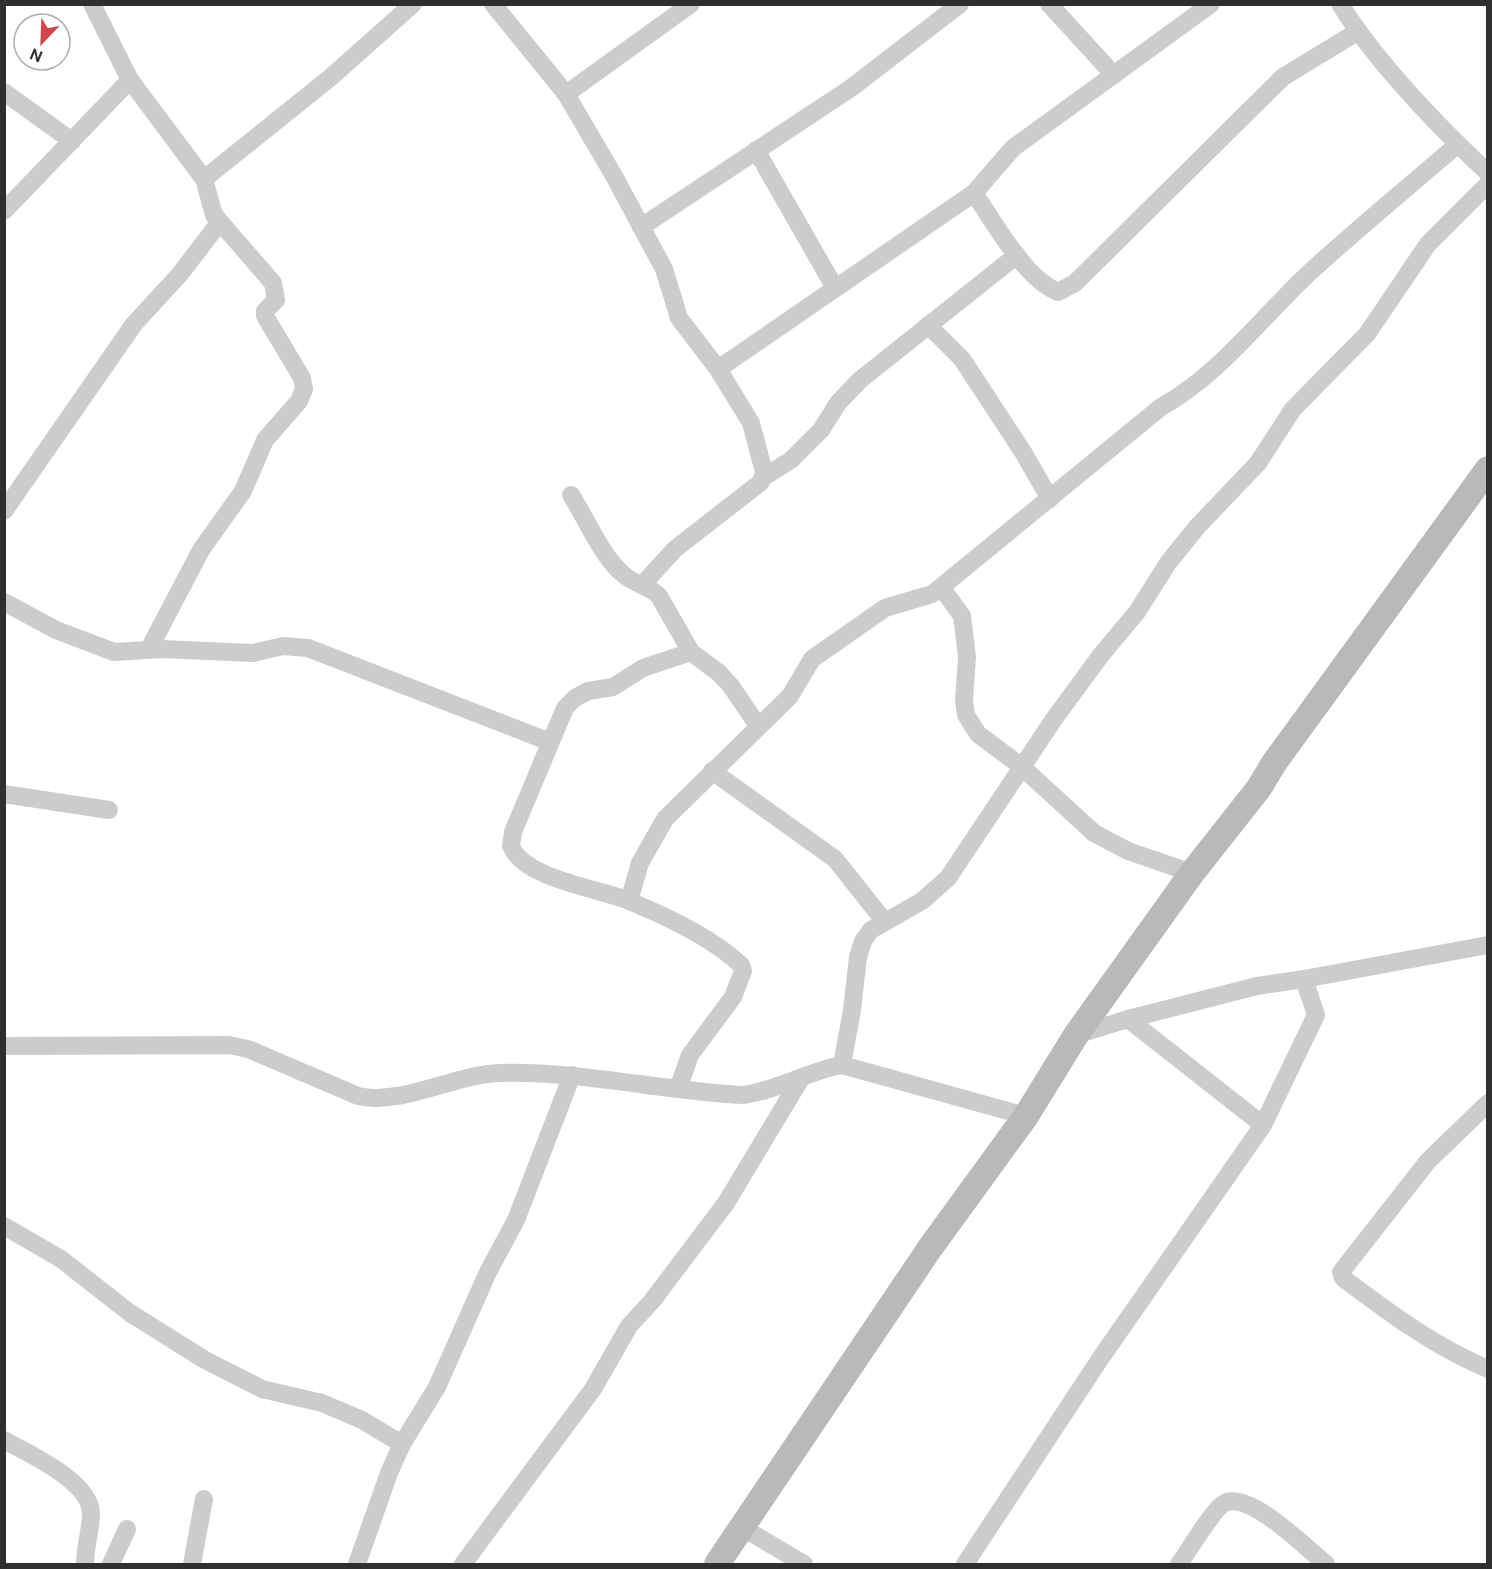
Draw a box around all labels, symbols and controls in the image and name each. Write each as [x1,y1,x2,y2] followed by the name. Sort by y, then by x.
[12,12,72,72] north arrow
[27,43,46,67] text: N

